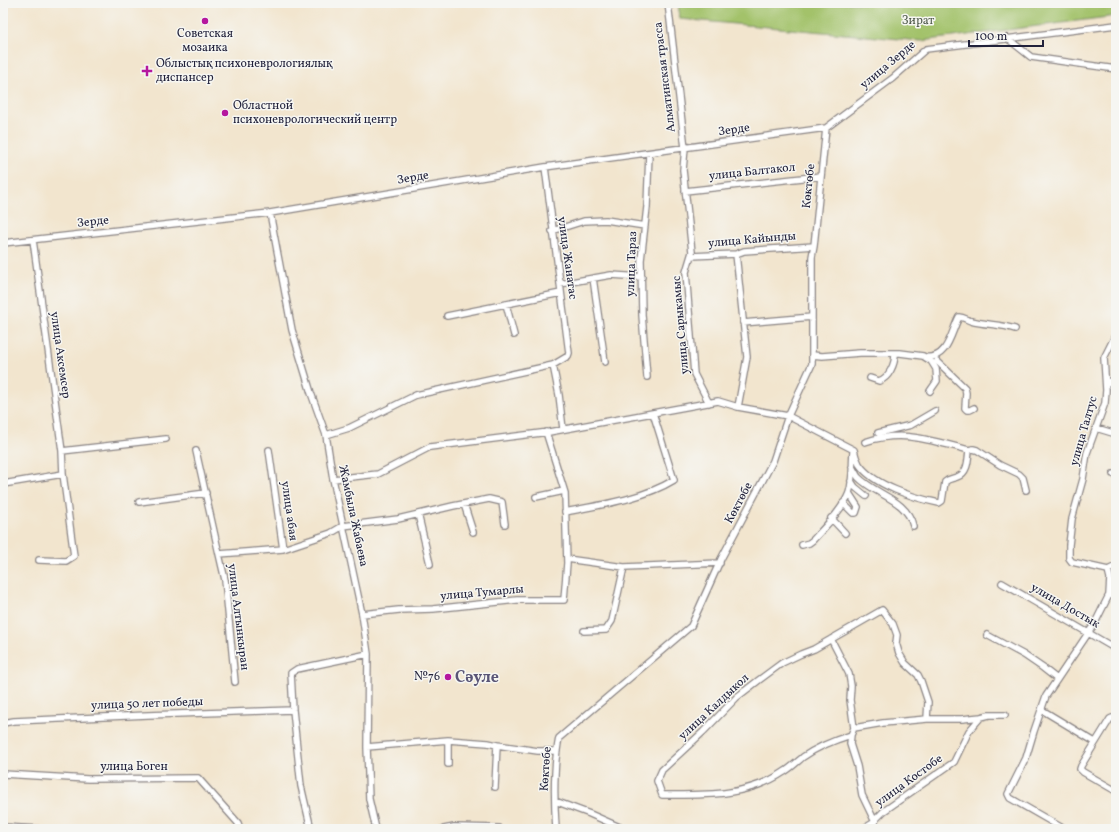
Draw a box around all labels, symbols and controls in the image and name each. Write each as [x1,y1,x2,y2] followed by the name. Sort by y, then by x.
[902,13,934,29] park label: Зират
[200,16,210,26] marker: Советская мозаика
[650,21,680,133] street label: Алматинская трасса
[969,22,1043,48] scale bar
[177,26,233,56] place label: Советская мозаика
[975,29,1008,45] text: 100 m
[857,37,919,93] street label: улица Зерде
[156,56,333,86] place label: Облыстық психоневрологиялық диспансер
[141,65,153,77] marker: Облыстық психоневрологиялық диспансер
[233,98,397,128] place label: Областной психоневрологический центр
[220,108,230,118] marker: Областной психоневрологический центр
[717,120,751,140] street label: Зерде
[708,159,796,184] street label: улица Балтакол
[799,163,819,209] street label: Көктөбе
[396,167,430,189] street label: Зерде
[76,212,110,232] street label: Зерде
[553,216,581,300] street label: улица Жанатас
[707,228,797,252] street label: улица Кайынды
[623,231,641,297] street label: улица Тараз
[669,275,693,375] street label: улица Сарыкамыс
[46,310,74,400] street label: улица Аксемсер
[1066,394,1102,468] street label: улица Талтус
[334,464,372,568] street label: Жамбыла Жабаева
[721,479,757,527] street label: Көктөбе
[277,480,301,542] street label: улица абая
[224,563,252,671] street label: улица Алтынкыран
[1028,580,1103,633] street label: улица Достык
[440,581,525,605] street label: улица Тумарлы
[455,667,499,689] district label: Сәуле
[414,669,440,685] place label: №76
[675,670,753,744] street label: улица Калдыкол
[443,672,453,682] marker: №76
[91,694,204,714] street label: улица 50 лет победы
[536,746,556,792] street label: Көктөбе
[872,751,946,811] street label: улица Костобе
[100,759,168,775] street label: улица Боген

